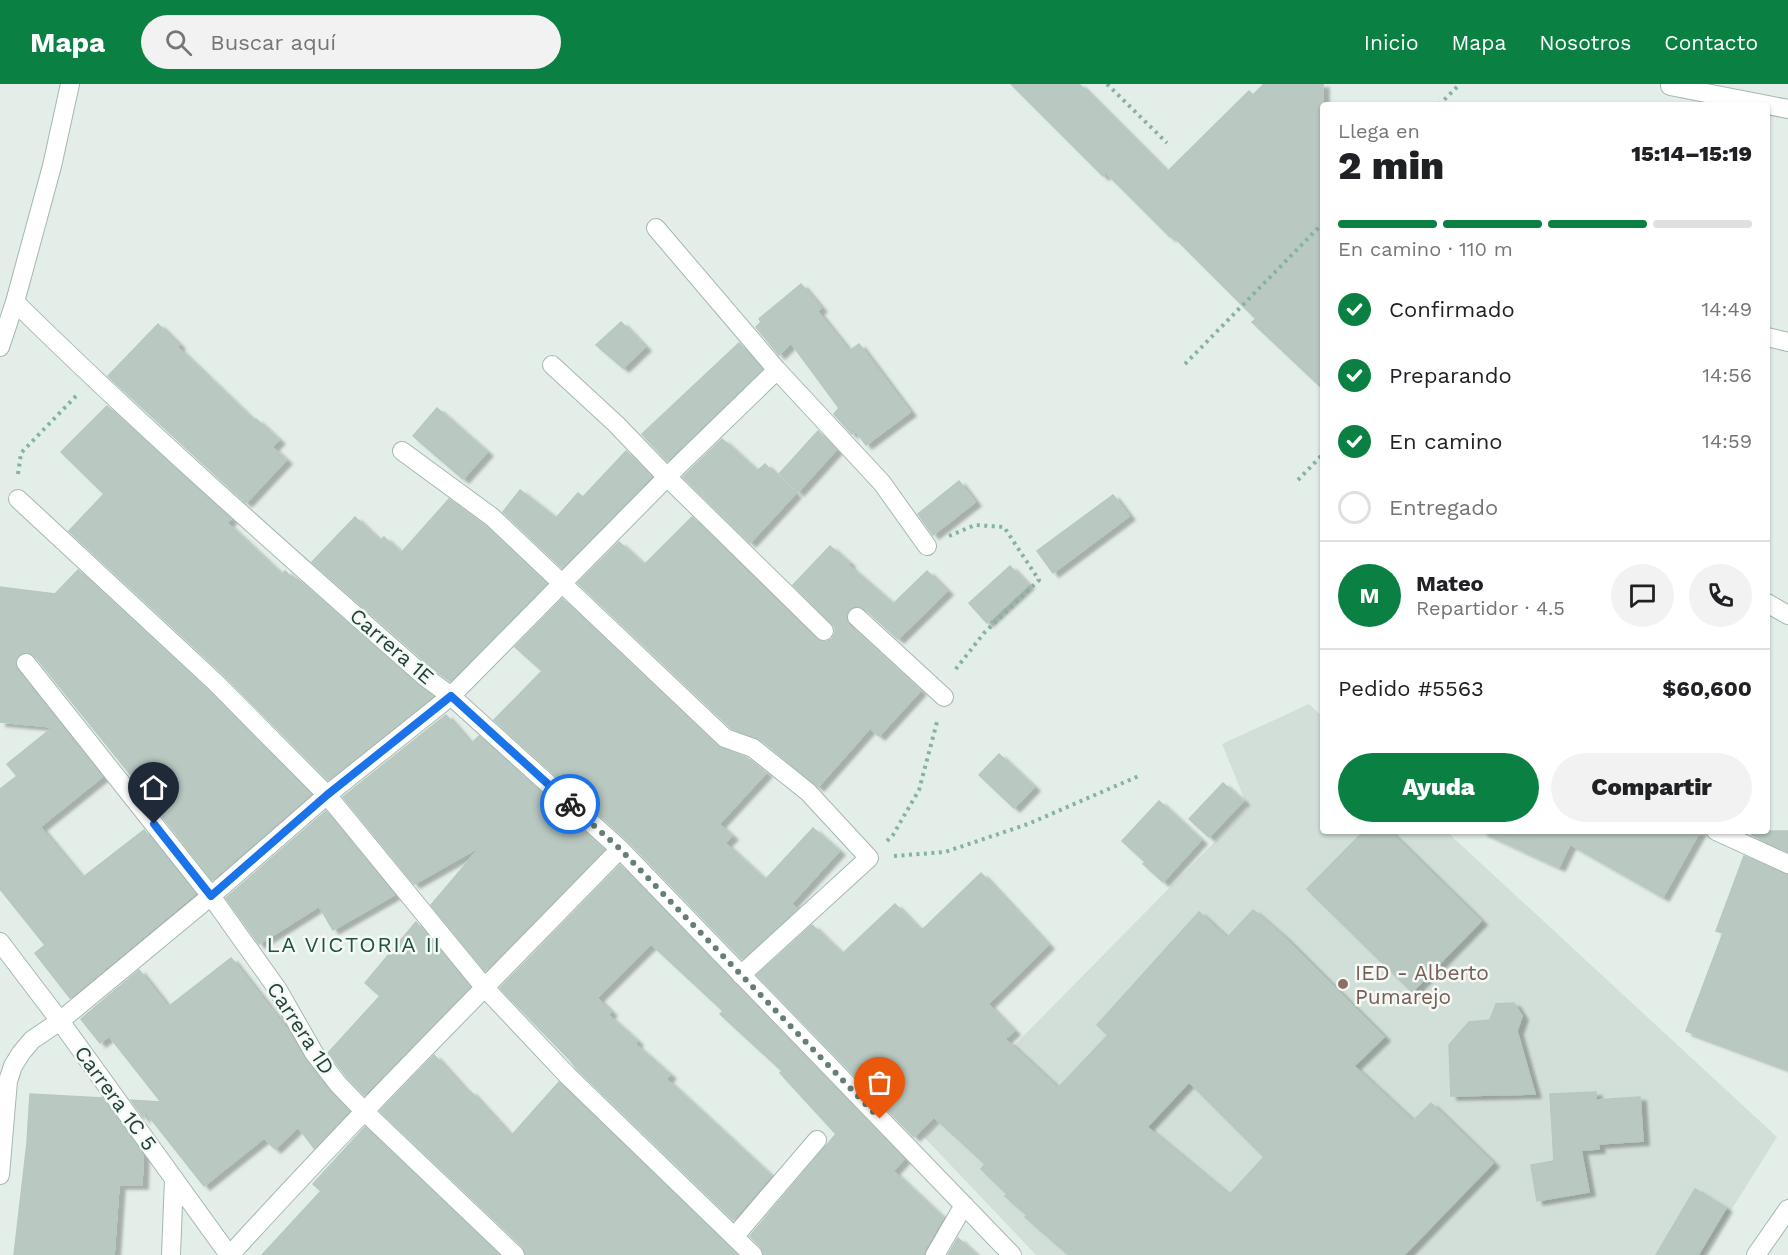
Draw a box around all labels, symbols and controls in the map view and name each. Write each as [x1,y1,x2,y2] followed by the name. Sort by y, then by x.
[141,15,561,69] search box
[30,26,105,59] text: Mapa
[162,26,195,59] icon: search
[210,30,336,55] text: Buscar aquí
[1364,30,1419,55] text: Inicio
[1452,30,1506,55] text: Mapa
[1539,30,1631,55] text: Nosotros
[1664,30,1758,55] text: Contacto
[1338,119,1420,143] text: Llega en
[1631,141,1752,166] text: 15:14–15:19
[1338,143,1444,188] text: 2 min
[1338,237,1513,261] text: En camino · 110 m
[1338,293,1371,326] icon: check
[1389,297,1515,322] text: Confirmado
[1702,297,1752,321] text: 14:49
[1338,359,1371,392] icon: check
[1389,363,1512,388] text: Preparando
[1702,363,1752,387] text: 14:56
[1338,425,1371,458] icon: check
[1389,429,1503,454] text: En camino
[1702,429,1752,453] text: 14:59
[1389,495,1498,520] text: Entregado
[1611,564,1674,627] button: chat
[1689,564,1752,627] button: phone
[1416,571,1484,596] text: Mateo
[1359,583,1380,608] text: M
[1416,596,1565,620] text: Repartidor · 4.5
[345,603,439,689] street label: Carrera 1E
[1338,676,1484,701] text: Pedido #5563
[1662,676,1752,701] text: $60,600
[1338,753,1539,822] button: Ayuda
[1551,753,1752,822] button: Compartir
[128,762,179,824] pin
[137,771,170,804] icon: home
[540,774,600,834] courier
[554,788,587,821] icon: bike
[267,932,441,957] district label: LA VICTORIA II
[1355,960,1489,1009] place label: IED - Alberto Pumarejo
[262,977,340,1079] street label: Carrera 1D
[1336,977,1350,991] marker: IED - Alberto Pumarejo
[70,1041,162,1155] street label: Carrera 1C 5
[854,1057,905,1119] pin
[863,1066,896,1099] icon: bag

